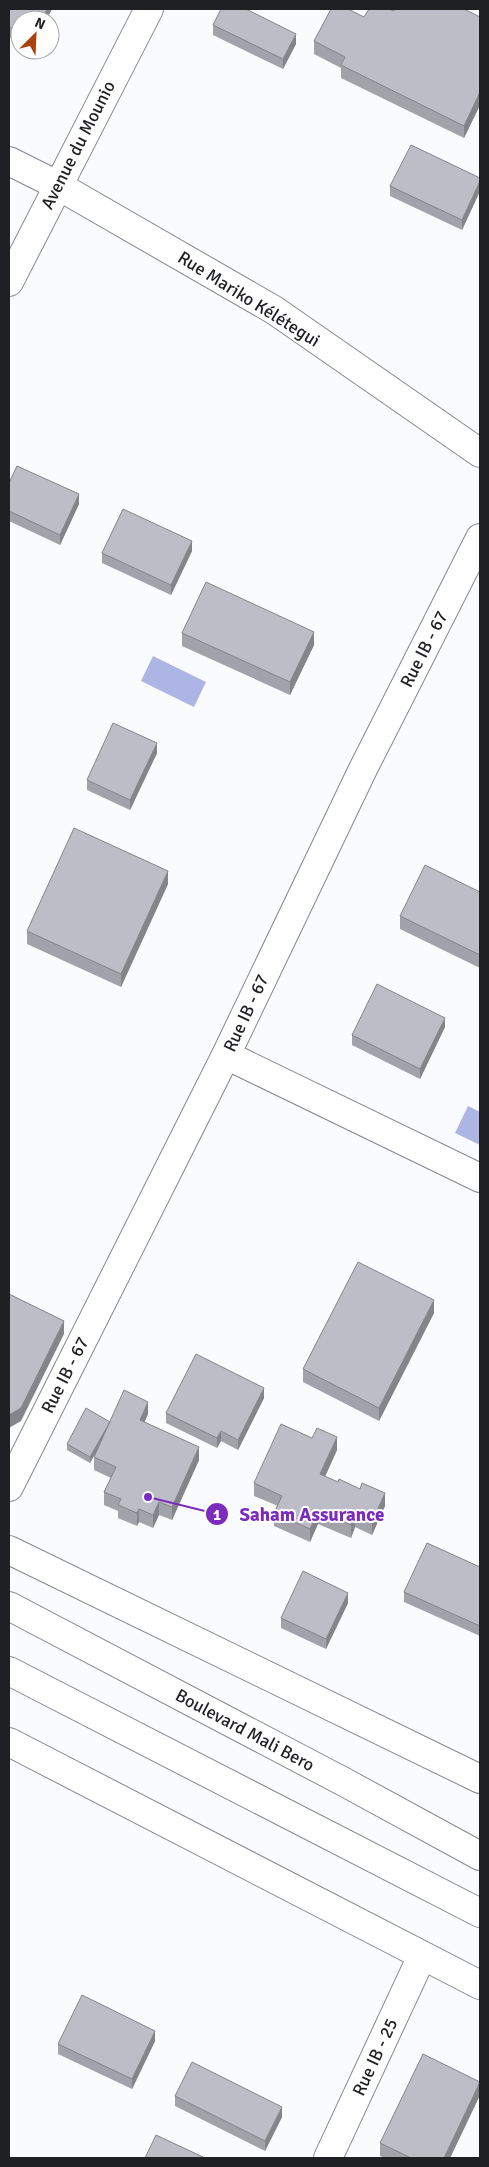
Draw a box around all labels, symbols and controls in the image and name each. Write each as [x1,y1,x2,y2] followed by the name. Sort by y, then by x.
[10,10,60,60] north arrow
[32,14,48,33] text: N
[36,77,120,213] street label: Avenue du Mounio
[174,246,324,352] street label: Rue Mariko Kélétegui
[395,607,453,691] street label: Rue IB - 67
[218,971,274,1055] street label: Rue IB - 67
[36,1333,94,1417] street label: Rue IB - 67
[204,1497,394,1531] callout: Saham Assurance
[239,1503,385,1527] text: Saham Assurance
[213,1506,221,1524] text: 1
[172,1684,318,1776] street label: Boulevard Mali Bero
[347,2015,403,2099] street label: Rue IB - 25

